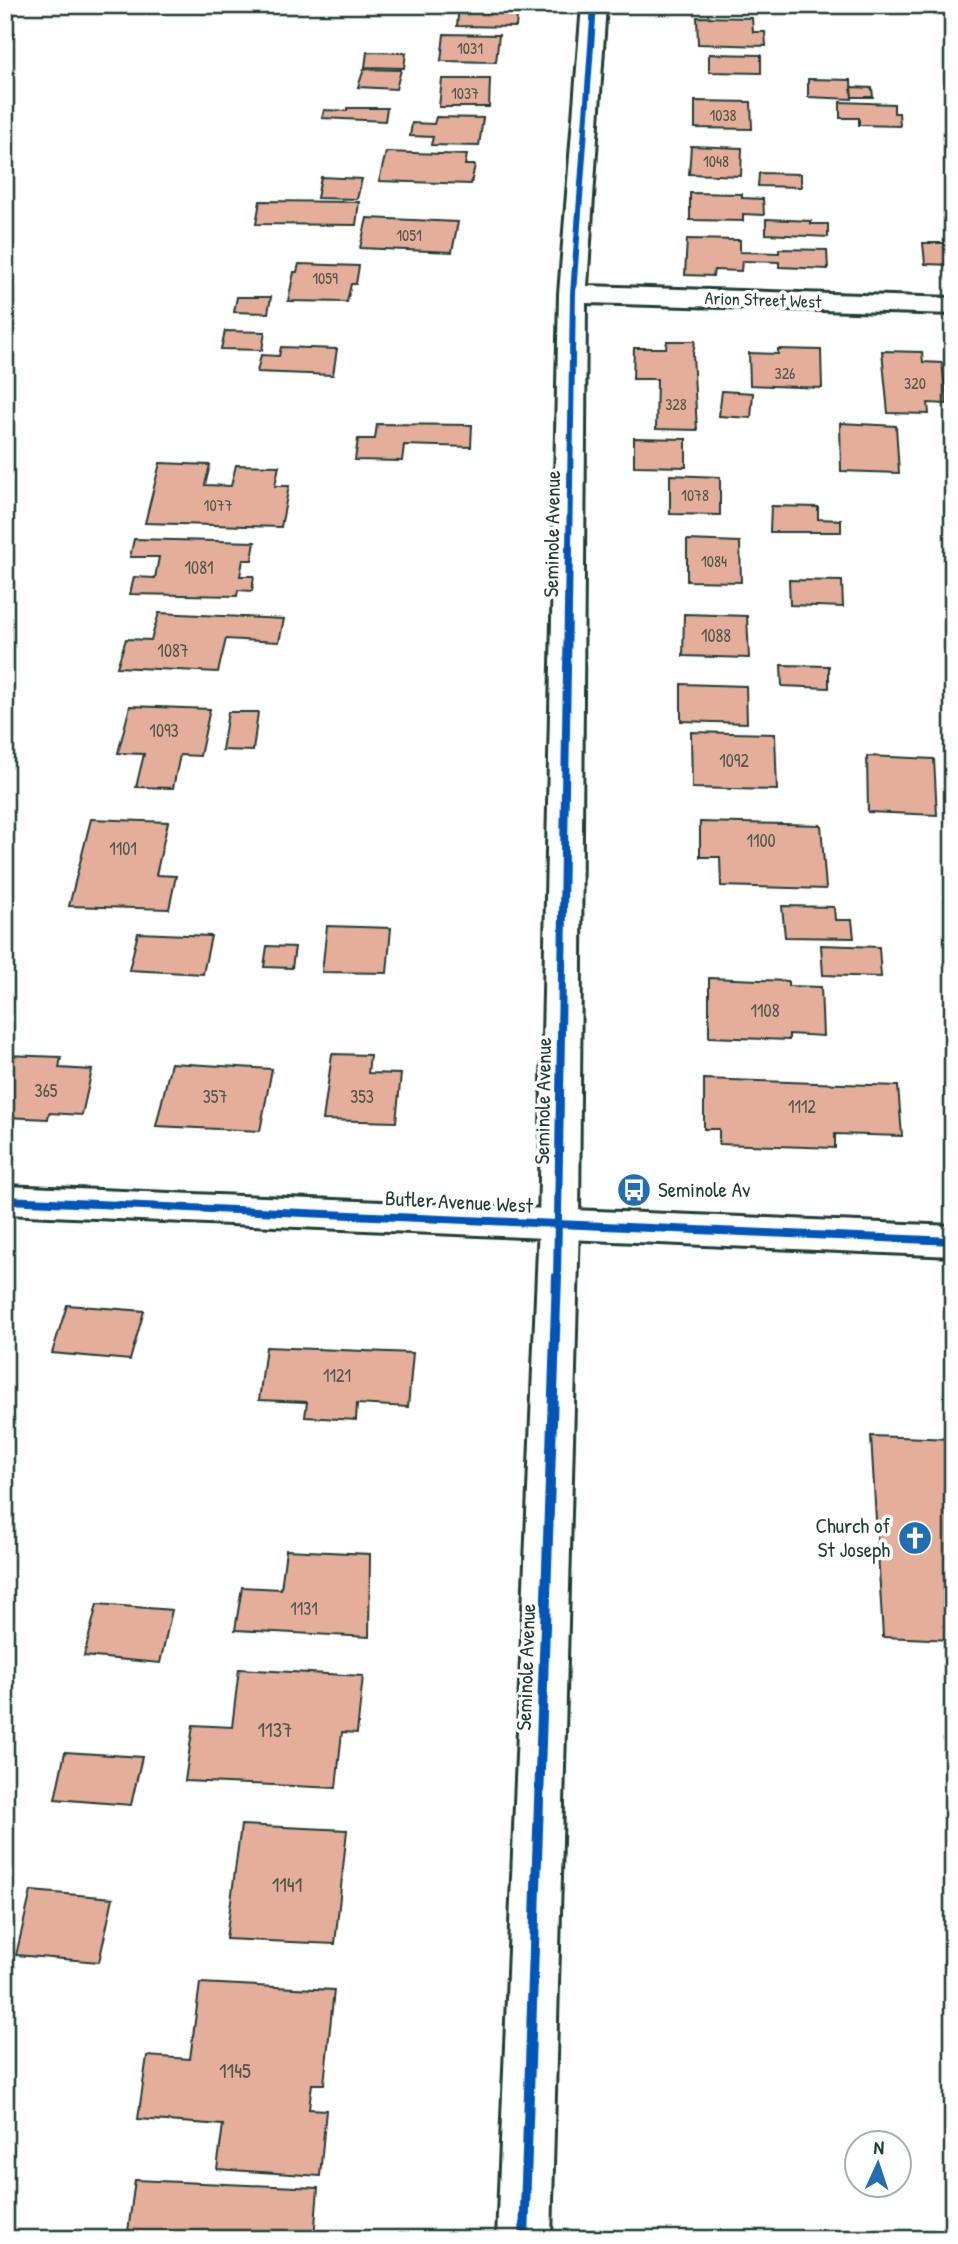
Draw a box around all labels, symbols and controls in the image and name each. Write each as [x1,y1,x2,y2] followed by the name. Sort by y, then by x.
[457,37,483,59] house number: 1031
[451,82,479,104] house number: 1037
[709,104,737,126] house number: 1038
[703,150,729,172] house number: 1048
[396,224,422,246] house number: 1051
[312,267,338,289] house number: 1059
[704,285,823,314] street label: Arion Street West
[774,362,796,384] house number: 326
[904,372,926,394] house number: 320
[665,393,687,415] house number: 328
[536,470,567,598] street label: Seminole Avenue
[681,484,709,506] house number: 1078
[204,494,232,516] house number: 1077
[701,550,727,572] house number: 1084
[185,555,213,580] house number: 1081
[701,623,731,648] house number: 1088
[157,638,189,663] house number: 1087
[149,718,179,743] house number: 1093
[719,748,749,773] house number: 1092
[746,828,776,853] house number: 1100
[109,836,137,861] house number: 1101
[751,998,780,1023] house number: 1108
[527,1037,558,1165] street label: Seminole Avenue
[35,1078,58,1103] house number: 365
[203,1084,227,1109] house number: 357
[350,1084,374,1109] house number: 353
[788,1094,817,1119] house number: 1112
[615,1171,653,1209] bus stop icon: Seminole Av
[658,1175,751,1204] place label: Seminole Av
[384,1183,534,1220] street label: Butler Avenue West
[323,1363,351,1388] house number: 1121
[815,1511,890,1564] place label: Church of St Joseph
[896,1519,934,1557] church icon: Church of St Joseph
[290,1596,318,1621] house number: 1131
[509,1603,542,1731] street label: Seminole Avenue
[257,1715,293,1744] house number: 1137
[272,1870,302,1899] house number: 1141
[219,2056,251,2085] house number: 1145
[842,2128,912,2198] north arrow
[873,2134,885,2160] text: N

